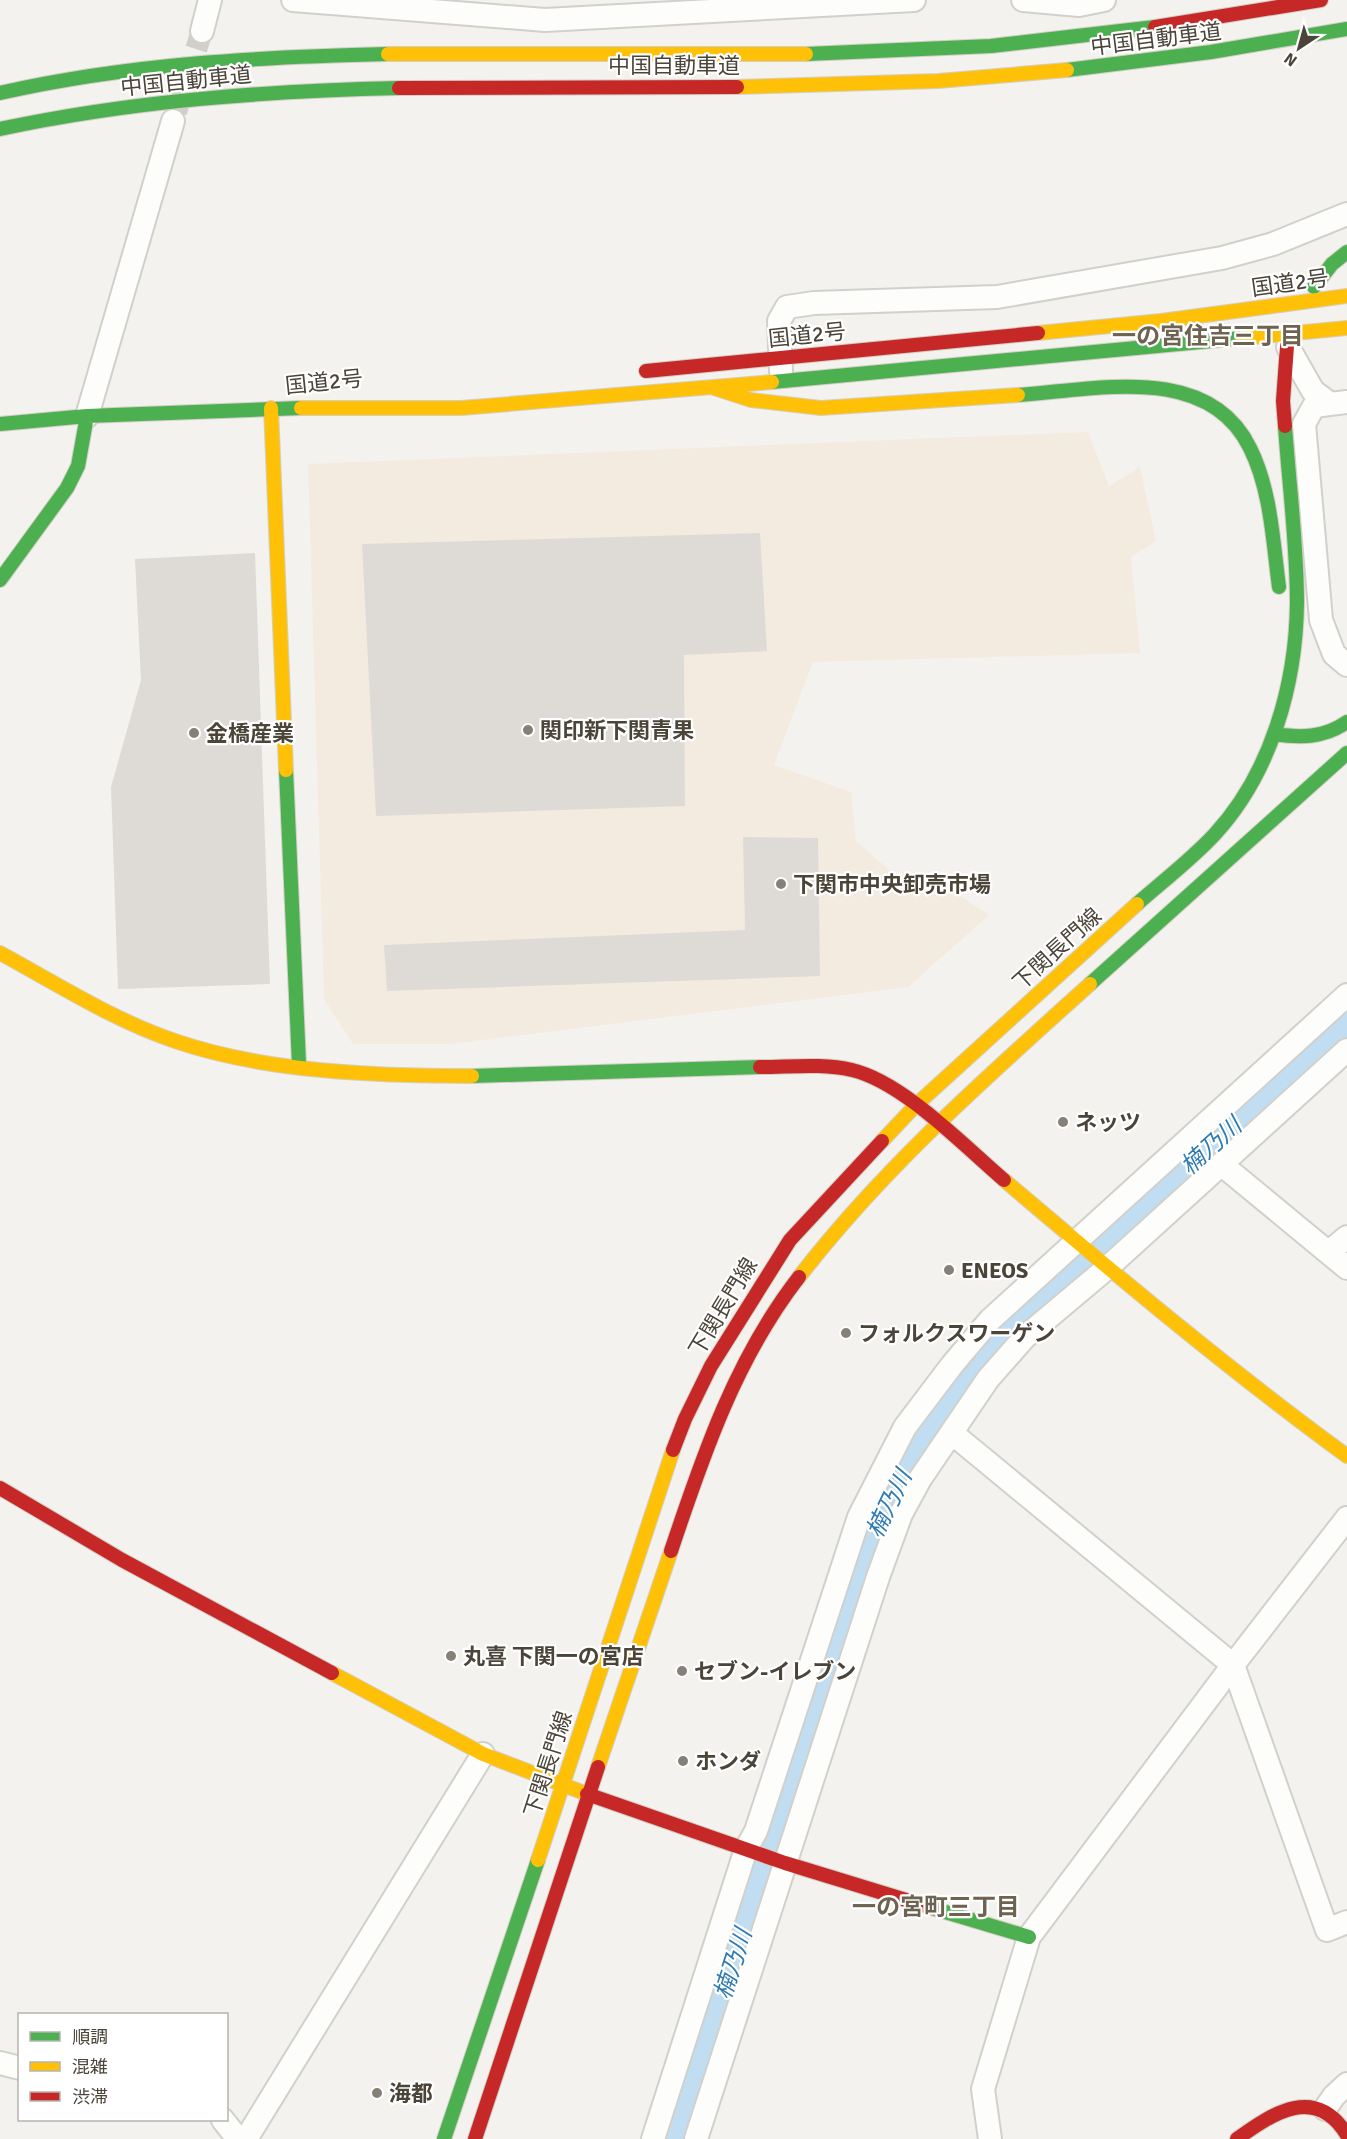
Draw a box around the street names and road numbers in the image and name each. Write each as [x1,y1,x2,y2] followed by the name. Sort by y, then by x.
[1089,18,1223,60] street label: 中国自動車道
[608,52,740,79] street label: 中国自動車道
[119,61,253,101] street label: 中国自動車道
[1250,264,1330,302] street label: 国道2号
[767,318,847,352] street label: 国道2号
[284,365,364,399] street label: 国道2号
[1007,902,1107,996] street label: 下関長門線
[683,1253,763,1361] street label: 下関長門線
[518,1708,578,1820] street label: 下関長門線

